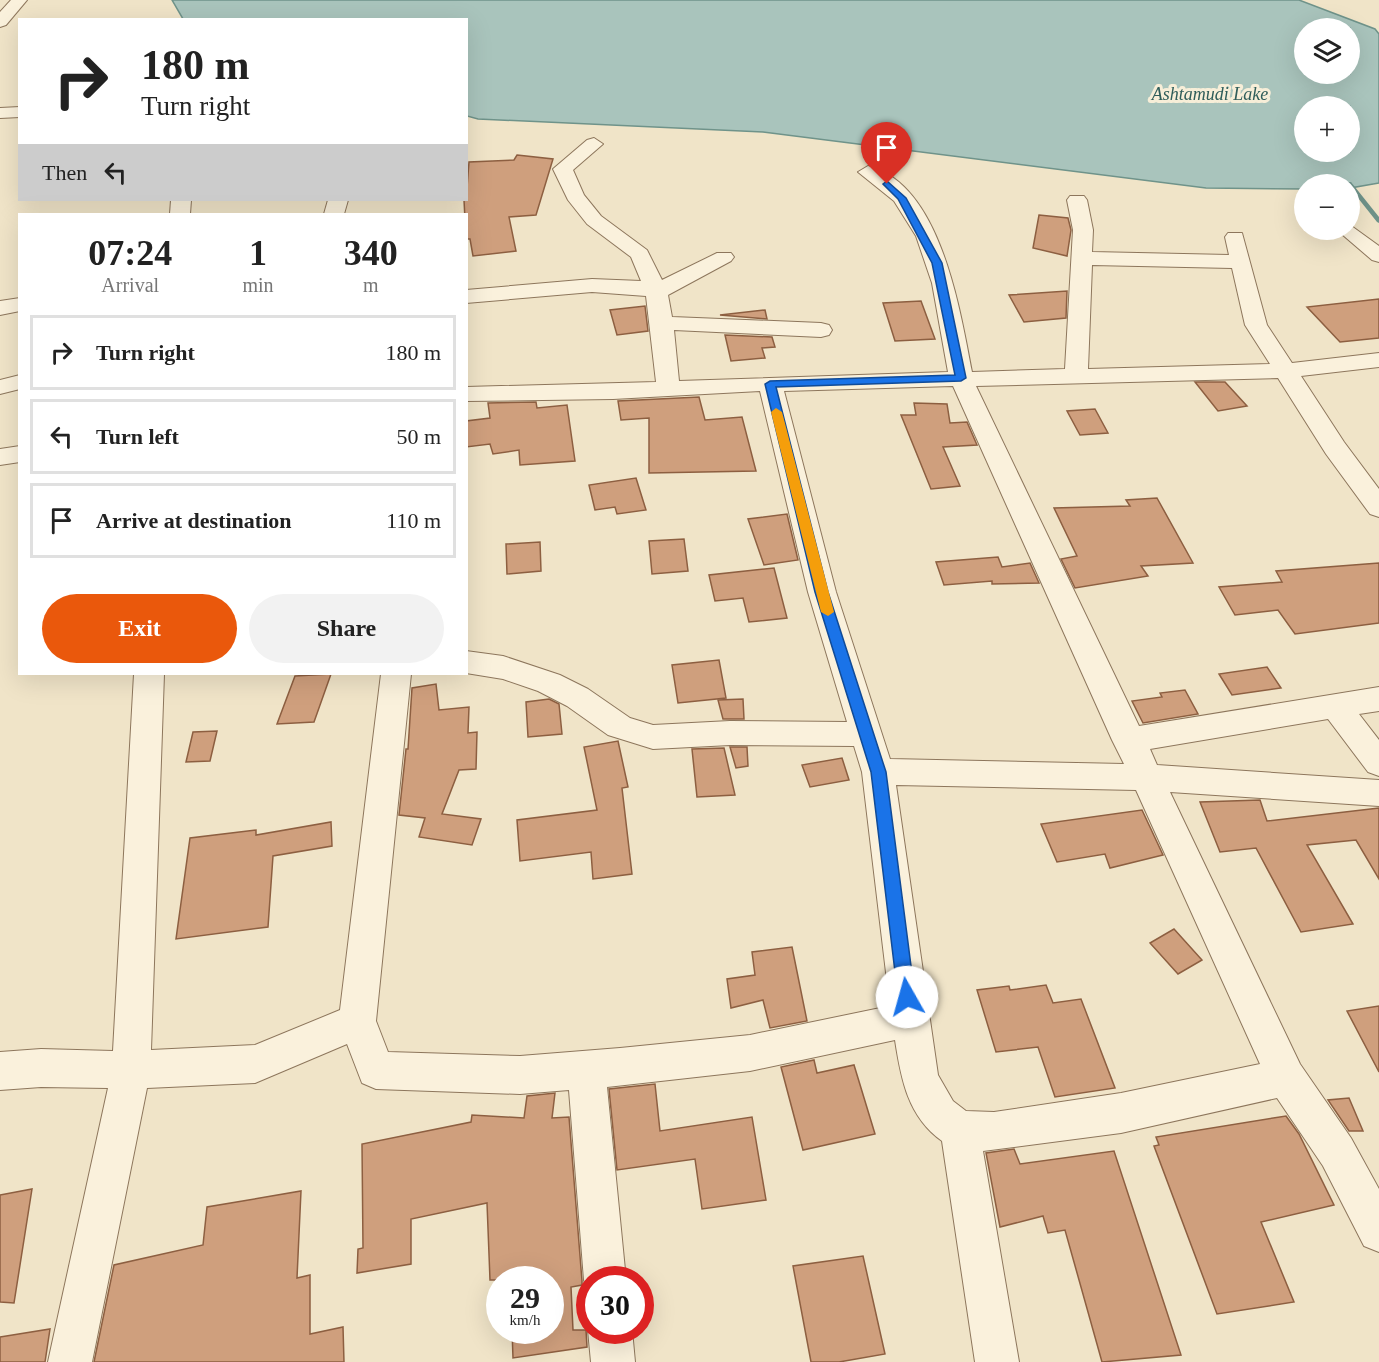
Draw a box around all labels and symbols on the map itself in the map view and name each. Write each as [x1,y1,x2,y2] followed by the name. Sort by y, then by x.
[1151,84,1268,104] water label: Ashtamudi Lake
[861,122,912,184] pin
[875,965,939,1029] position arrow
[576,1266,654,1344] speed limit sign: 30

